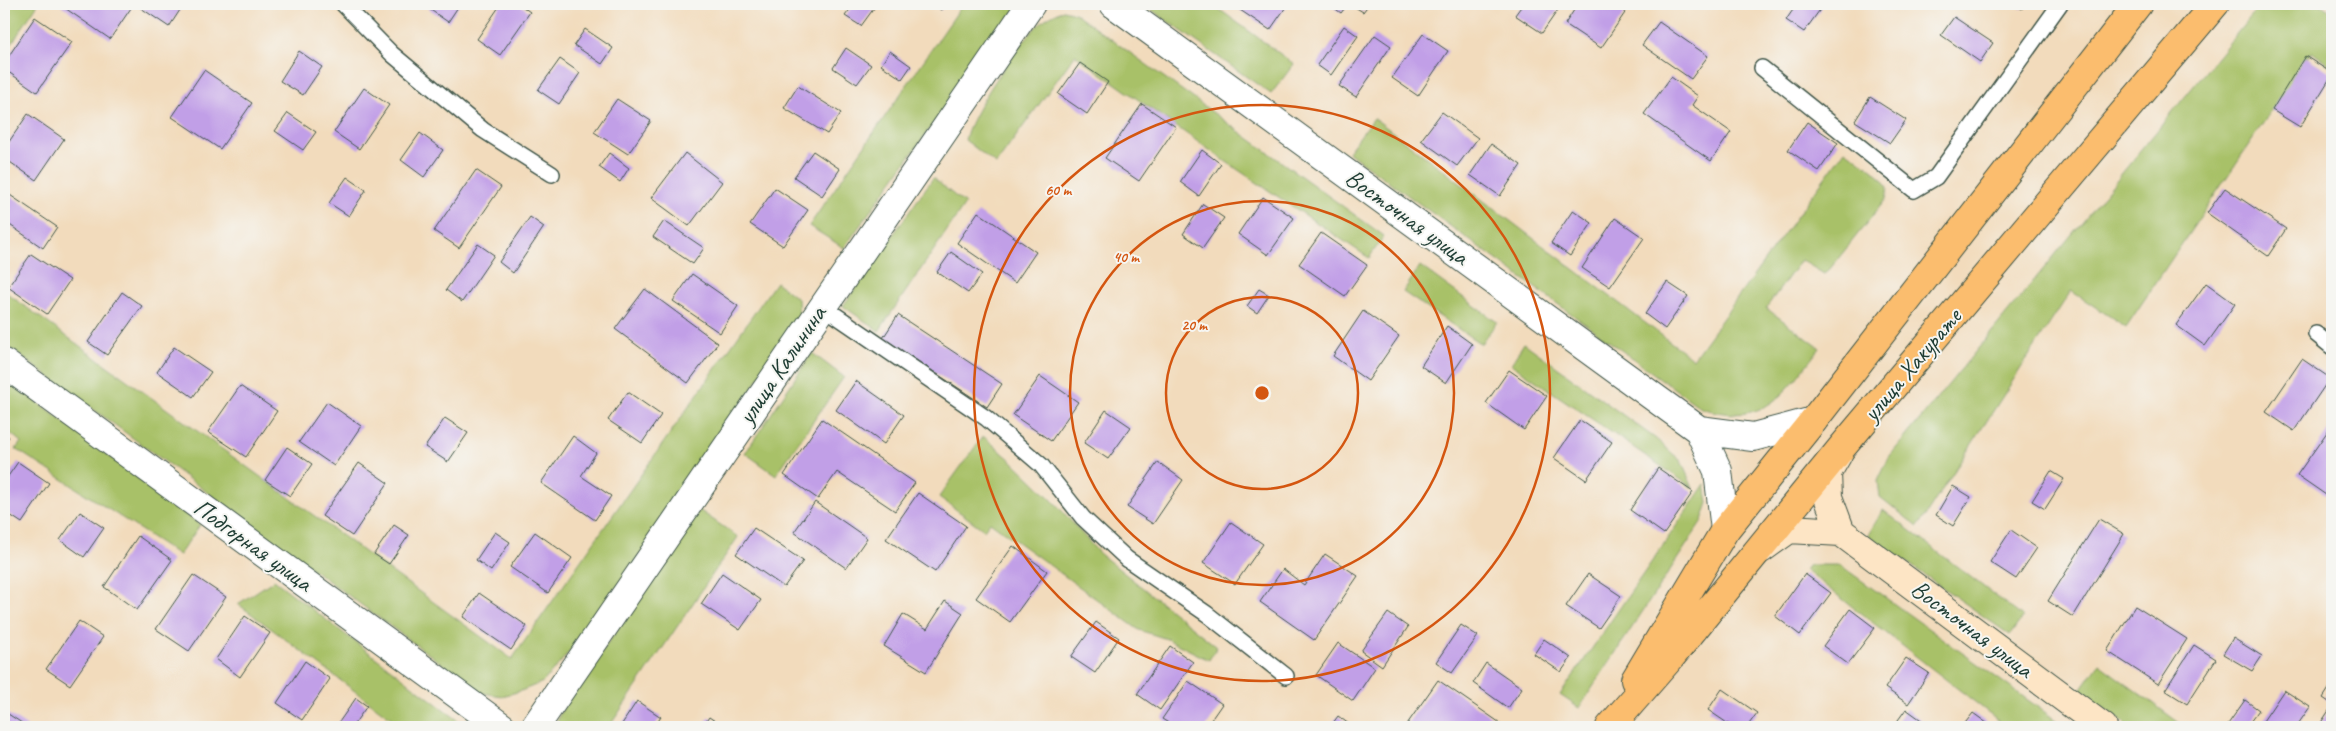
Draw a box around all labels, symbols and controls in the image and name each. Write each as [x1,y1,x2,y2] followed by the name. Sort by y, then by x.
[1339,162,1477,274] street label: Восточная улица
[1045,181,1072,200] text: 60 m
[1113,248,1140,267] text: 40 m
[729,298,835,432] street label: улица Калинина
[1854,300,1970,430] street label: улица Хакурате
[1181,316,1208,335] text: 20 m
[1253,384,1271,402] centre of rings
[187,491,320,600] street label: Подгорная улица
[1905,573,2041,687] street label: Восточная улица

